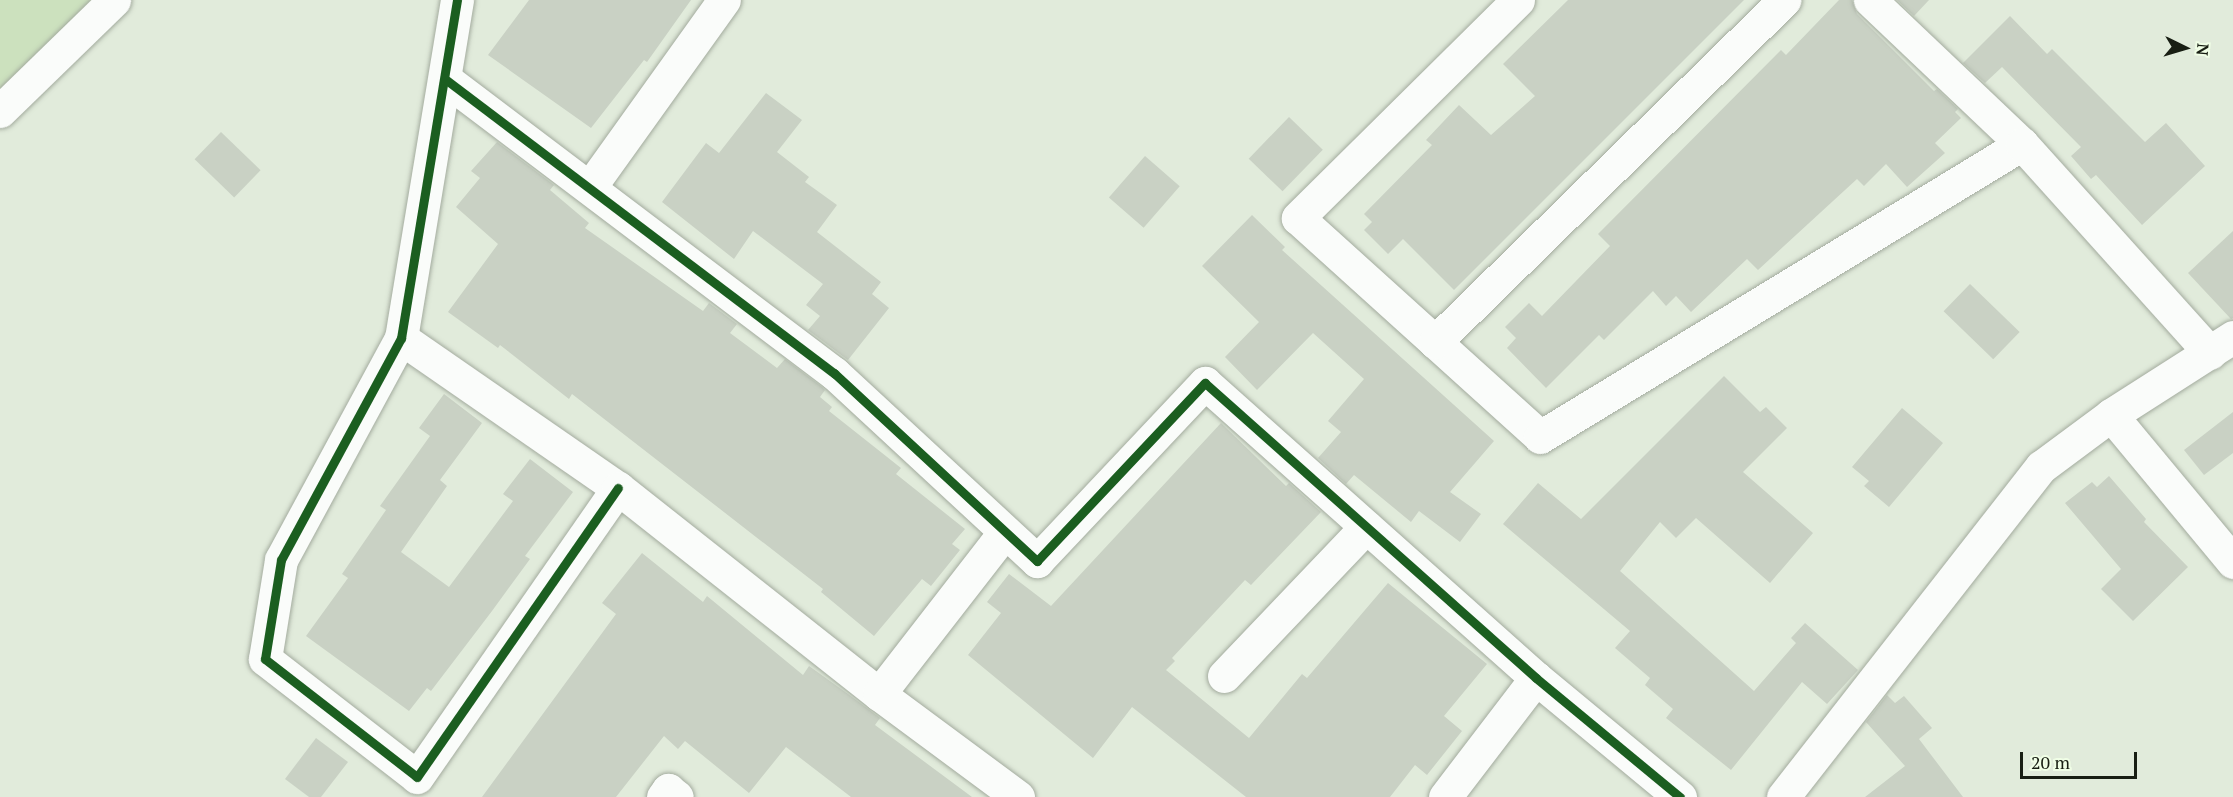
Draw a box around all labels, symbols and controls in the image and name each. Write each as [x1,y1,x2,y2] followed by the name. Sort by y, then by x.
[2155,18,2215,78] north arrow
[2191,43,2214,57] text: N
[2023,740,2140,778] scale bar
[2031,750,2070,774] text: 20 m

